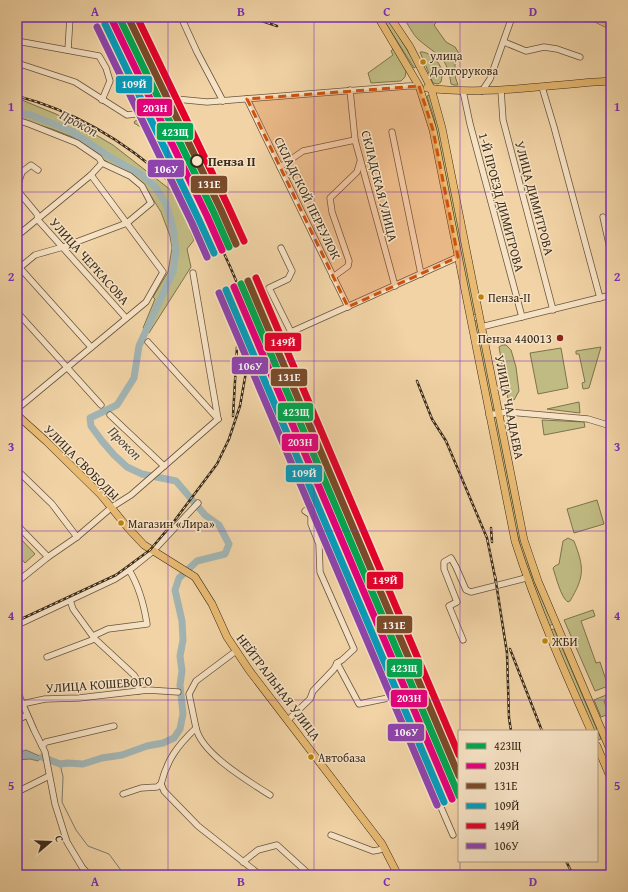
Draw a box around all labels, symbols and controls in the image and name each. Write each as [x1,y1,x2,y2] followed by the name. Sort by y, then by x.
[91,2,100,21] text: A
[237,2,245,21] text: B
[383,2,391,21] text: C
[529,2,537,21] text: D
[429,47,498,79] place label: улица Долгорукова
[418,57,428,67] marker: улица Долгорукова
[115,75,153,94] line badge: 109Й
[122,76,147,92] text: 109Й
[8,97,14,116] text: 1
[614,97,620,116] text: 1
[136,98,173,117] line badge: 203Н
[143,100,168,116] text: 203Н
[56,105,102,141] water label: Прокоп
[156,122,194,141] line badge: 423Щ
[162,124,189,140] text: 423Щ
[356,128,403,244] street label: СКЛАДСКАЯ УЛИЦА
[474,130,529,274] street label: 1-Й ПРОЕЗД ДИМИТРОВА
[270,134,346,263] street label: СКЛАДСКОЙ ПЕРЕУЛОК
[510,139,559,257] street label: УЛИЦА ДИМИТРОВА
[208,152,256,171] place label: Пенза II
[190,154,204,168] marker: Пенза II
[147,159,185,178] line badge: 106У
[154,161,178,177] text: 106У
[190,175,228,194] line badge: 131Е
[198,176,221,192] text: 131Е
[45,213,134,309] street label: УЛИЦА ЧЕРКАСОВА
[8,267,15,286] text: 2
[614,267,621,286] text: 2
[488,289,531,306] place label: Пенза-II
[476,292,486,302] marker: Пенза-II
[478,329,552,348] place label: Пенза 440013
[264,332,302,352] line badge: 149Й
[555,333,565,343] marker: Пенза 440013
[271,334,296,350] text: 149Й
[490,353,529,461] street label: УЛИЦА ЧААДАЕВА
[231,356,269,375] line badge: 106У
[238,358,262,374] text: 106У
[270,368,308,387] line badge: 131Е
[278,369,301,385] text: 131Е
[277,402,314,422] line badge: 423Щ
[283,404,310,420] text: 423Щ
[40,420,124,504] street label: УЛИЦА СВОБОДЫ
[103,421,147,465] water label: Прокоп
[281,433,319,452] line badge: 203Н
[288,434,313,450] text: 203Н
[8,437,14,456] text: 3
[614,437,620,456] text: 3
[285,464,323,483] line badge: 109Й
[292,465,317,481] text: 109Й
[128,515,215,532] place label: Магазин «Лира»
[116,518,126,528] marker: Магазин «Лира»
[366,571,404,590] line badge: 149Й
[373,572,398,588] text: 149Й
[8,606,15,625] text: 4
[614,606,621,625] text: 4
[376,615,413,634] line badge: 131Е
[383,617,406,633] text: 131Е
[232,630,325,745] street label: НЕЙТРАЛЬНАЯ УЛИЦА
[551,633,578,650] place label: ЖБИ
[540,636,550,646] marker: ЖБИ
[386,658,423,678] line badge: 423Щ
[391,660,418,676] text: 423Щ
[45,671,153,698] street label: УЛИЦА КОШЕВОГО
[390,689,428,708] line badge: 203Н
[397,690,422,706] text: 203Н
[387,723,425,742] line badge: 106У
[394,724,418,740] text: 106У
[458,730,598,862] legend
[494,737,521,754] text: 423Щ
[318,749,366,766] place label: Автобаза
[306,752,316,762] marker: Автобаза
[494,757,519,774] text: 203Н
[8,776,15,795] text: 5
[614,776,621,795] text: 5
[494,777,517,794] text: 131Е
[494,797,519,814] text: 109Й
[494,817,519,834] text: 149Й
[30,822,70,862] north arrow
[51,833,68,844] text: С
[494,837,519,854] text: 106У
[91,872,100,891] text: A
[237,872,245,891] text: B
[383,872,391,891] text: C
[529,872,537,891] text: D

